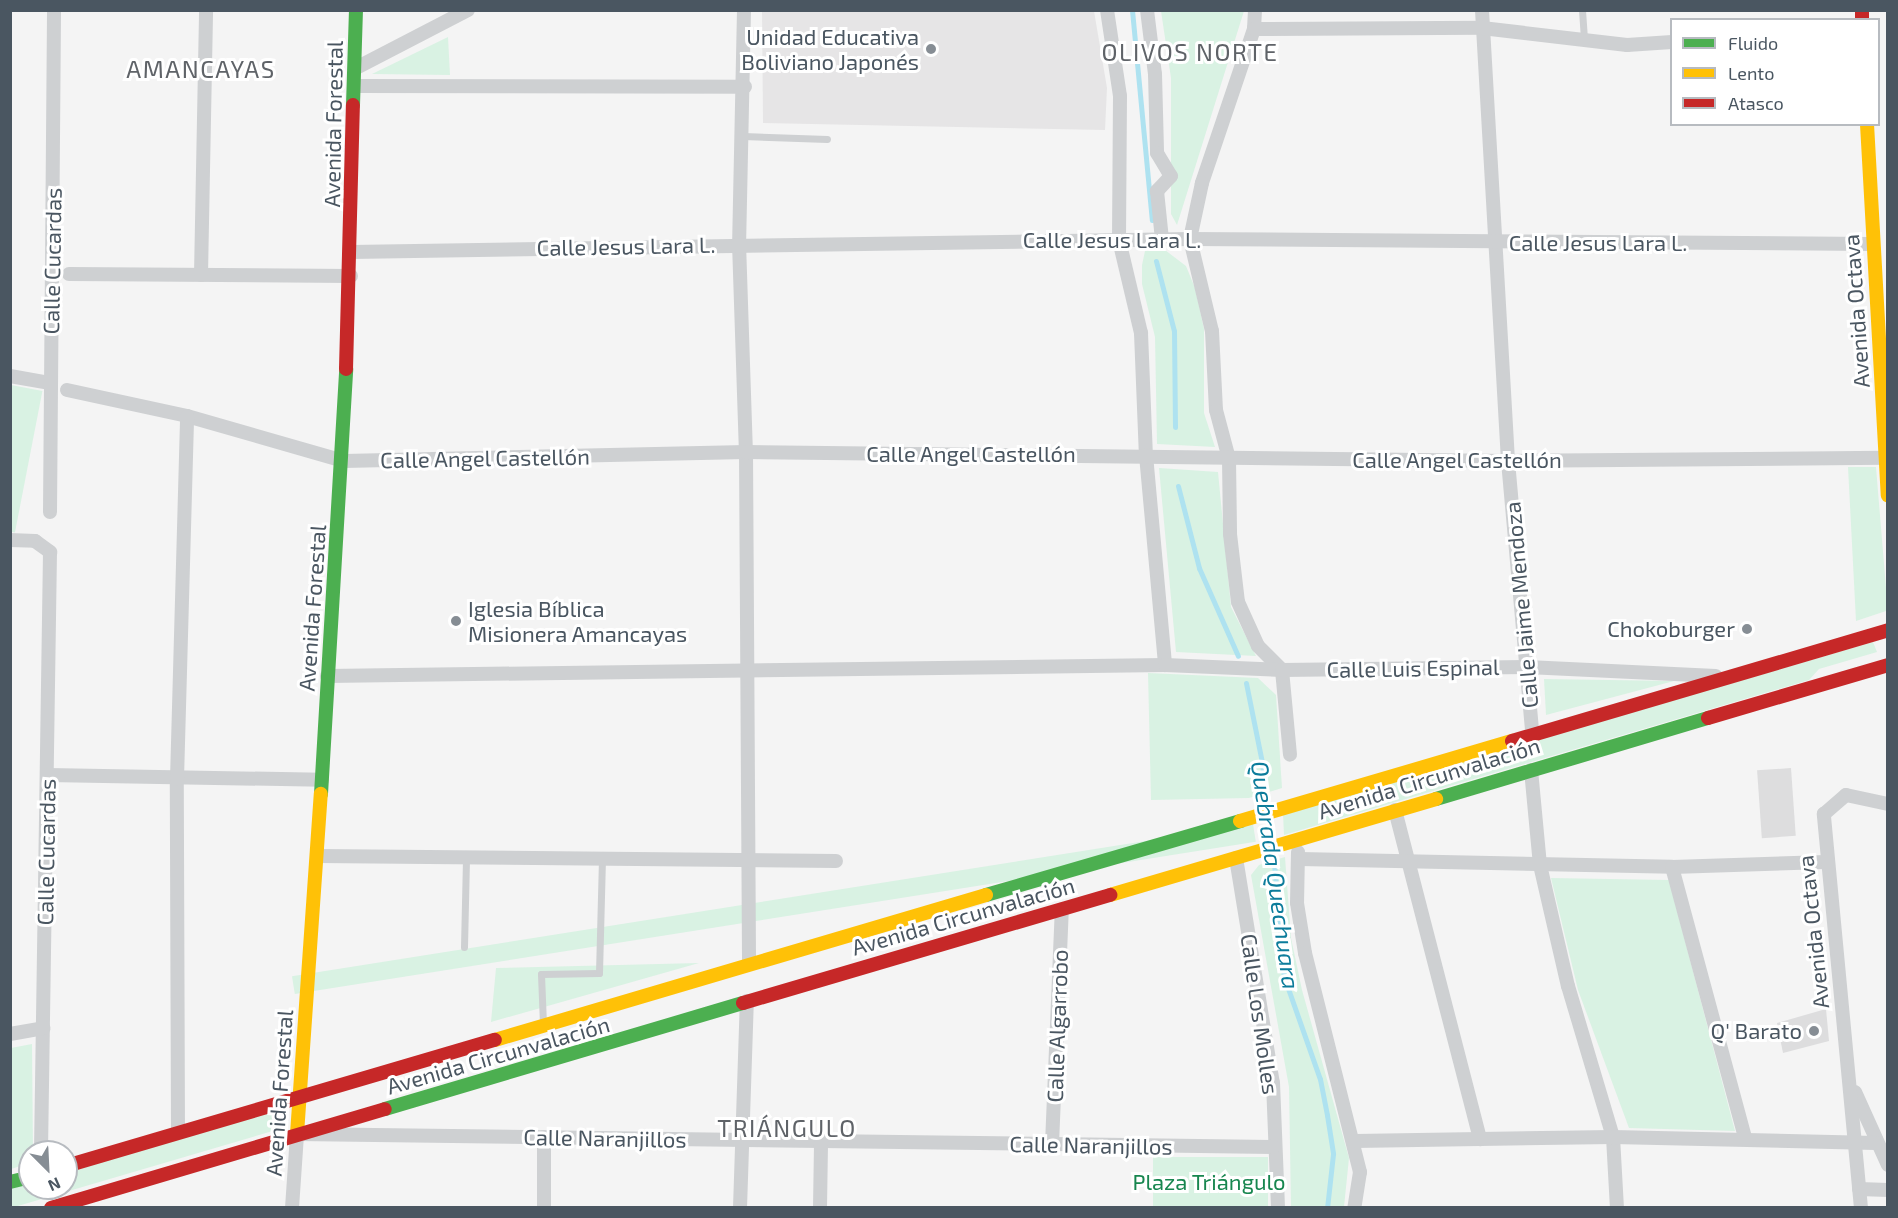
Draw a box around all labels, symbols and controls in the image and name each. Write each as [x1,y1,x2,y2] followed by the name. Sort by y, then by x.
[1670,18,1880,126] legend
[741,23,919,74] place label: Unidad Educativa Boliviano Japonés
[1728,32,1778,54] text: Fluido
[1102,38,1278,66] district label: OLIVOS NORTE
[318,40,348,208] street label: Avenida Forestal
[924,42,938,56] marker: Unidad Educativa Boliviano Japonés
[126,55,276,83] district label: AMANCAYAS
[1728,62,1774,84] text: Lento
[1728,92,1784,114] text: Atasco
[38,187,66,335] street label: Calle Cucardas
[1022,227,1202,253] street label: Calle Jesus Lara L.
[1508,230,1688,256] street label: Calle Jesus Lara L.
[536,231,716,261] street label: Calle Jesus Lara L.
[1837,233,1875,389] street label: Avenida Octava
[866,441,1076,467] street label: Calle Angel Castellón
[379,443,591,473] street label: Calle Angel Castellón
[1352,447,1562,473] street label: Calle Angel Castellón
[1499,500,1543,710] street label: Calle Jaime Mendoza
[293,524,331,692] street label: Avenida Forestal
[468,595,688,646] place label: Iglesia Bíblica Misionera Amancayas
[449,614,463,628] marker: Iglesia Bíblica Misionera Amancayas
[1607,616,1735,642] place label: Chokoburger
[1740,622,1754,636] marker: Chokoburger
[1326,653,1500,683] street label: Calle Luis Espinal
[1315,732,1543,824] street label: Avenida Circunvalación
[1246,759,1306,991] water label: Quebrada Quechuara
[32,778,60,926] street label: Calle Cucardas
[1792,854,1834,1010] street label: Avenida Octava
[848,872,1078,960] street label: Avenida Circunvalación
[1236,932,1284,1096] street label: Calle Los Molles
[1041,949,1073,1103] street label: Calle Algarrobo
[260,1009,298,1177] street label: Avenida Forestal
[383,1011,613,1099] street label: Avenida Circunvalación
[1710,1018,1802,1044] place label: Q' Barato
[1807,1024,1821,1038] marker: Q' Barato
[717,1114,857,1142] district label: TRIÁNGULO
[523,1123,687,1153] street label: Calle Naranjillos
[1009,1130,1173,1160] street label: Calle Naranjillos
[18,1140,78,1200] north arrow
[1132,1169,1286,1195] park label: Plaza Triángulo
[46,1174,64,1196] text: N

